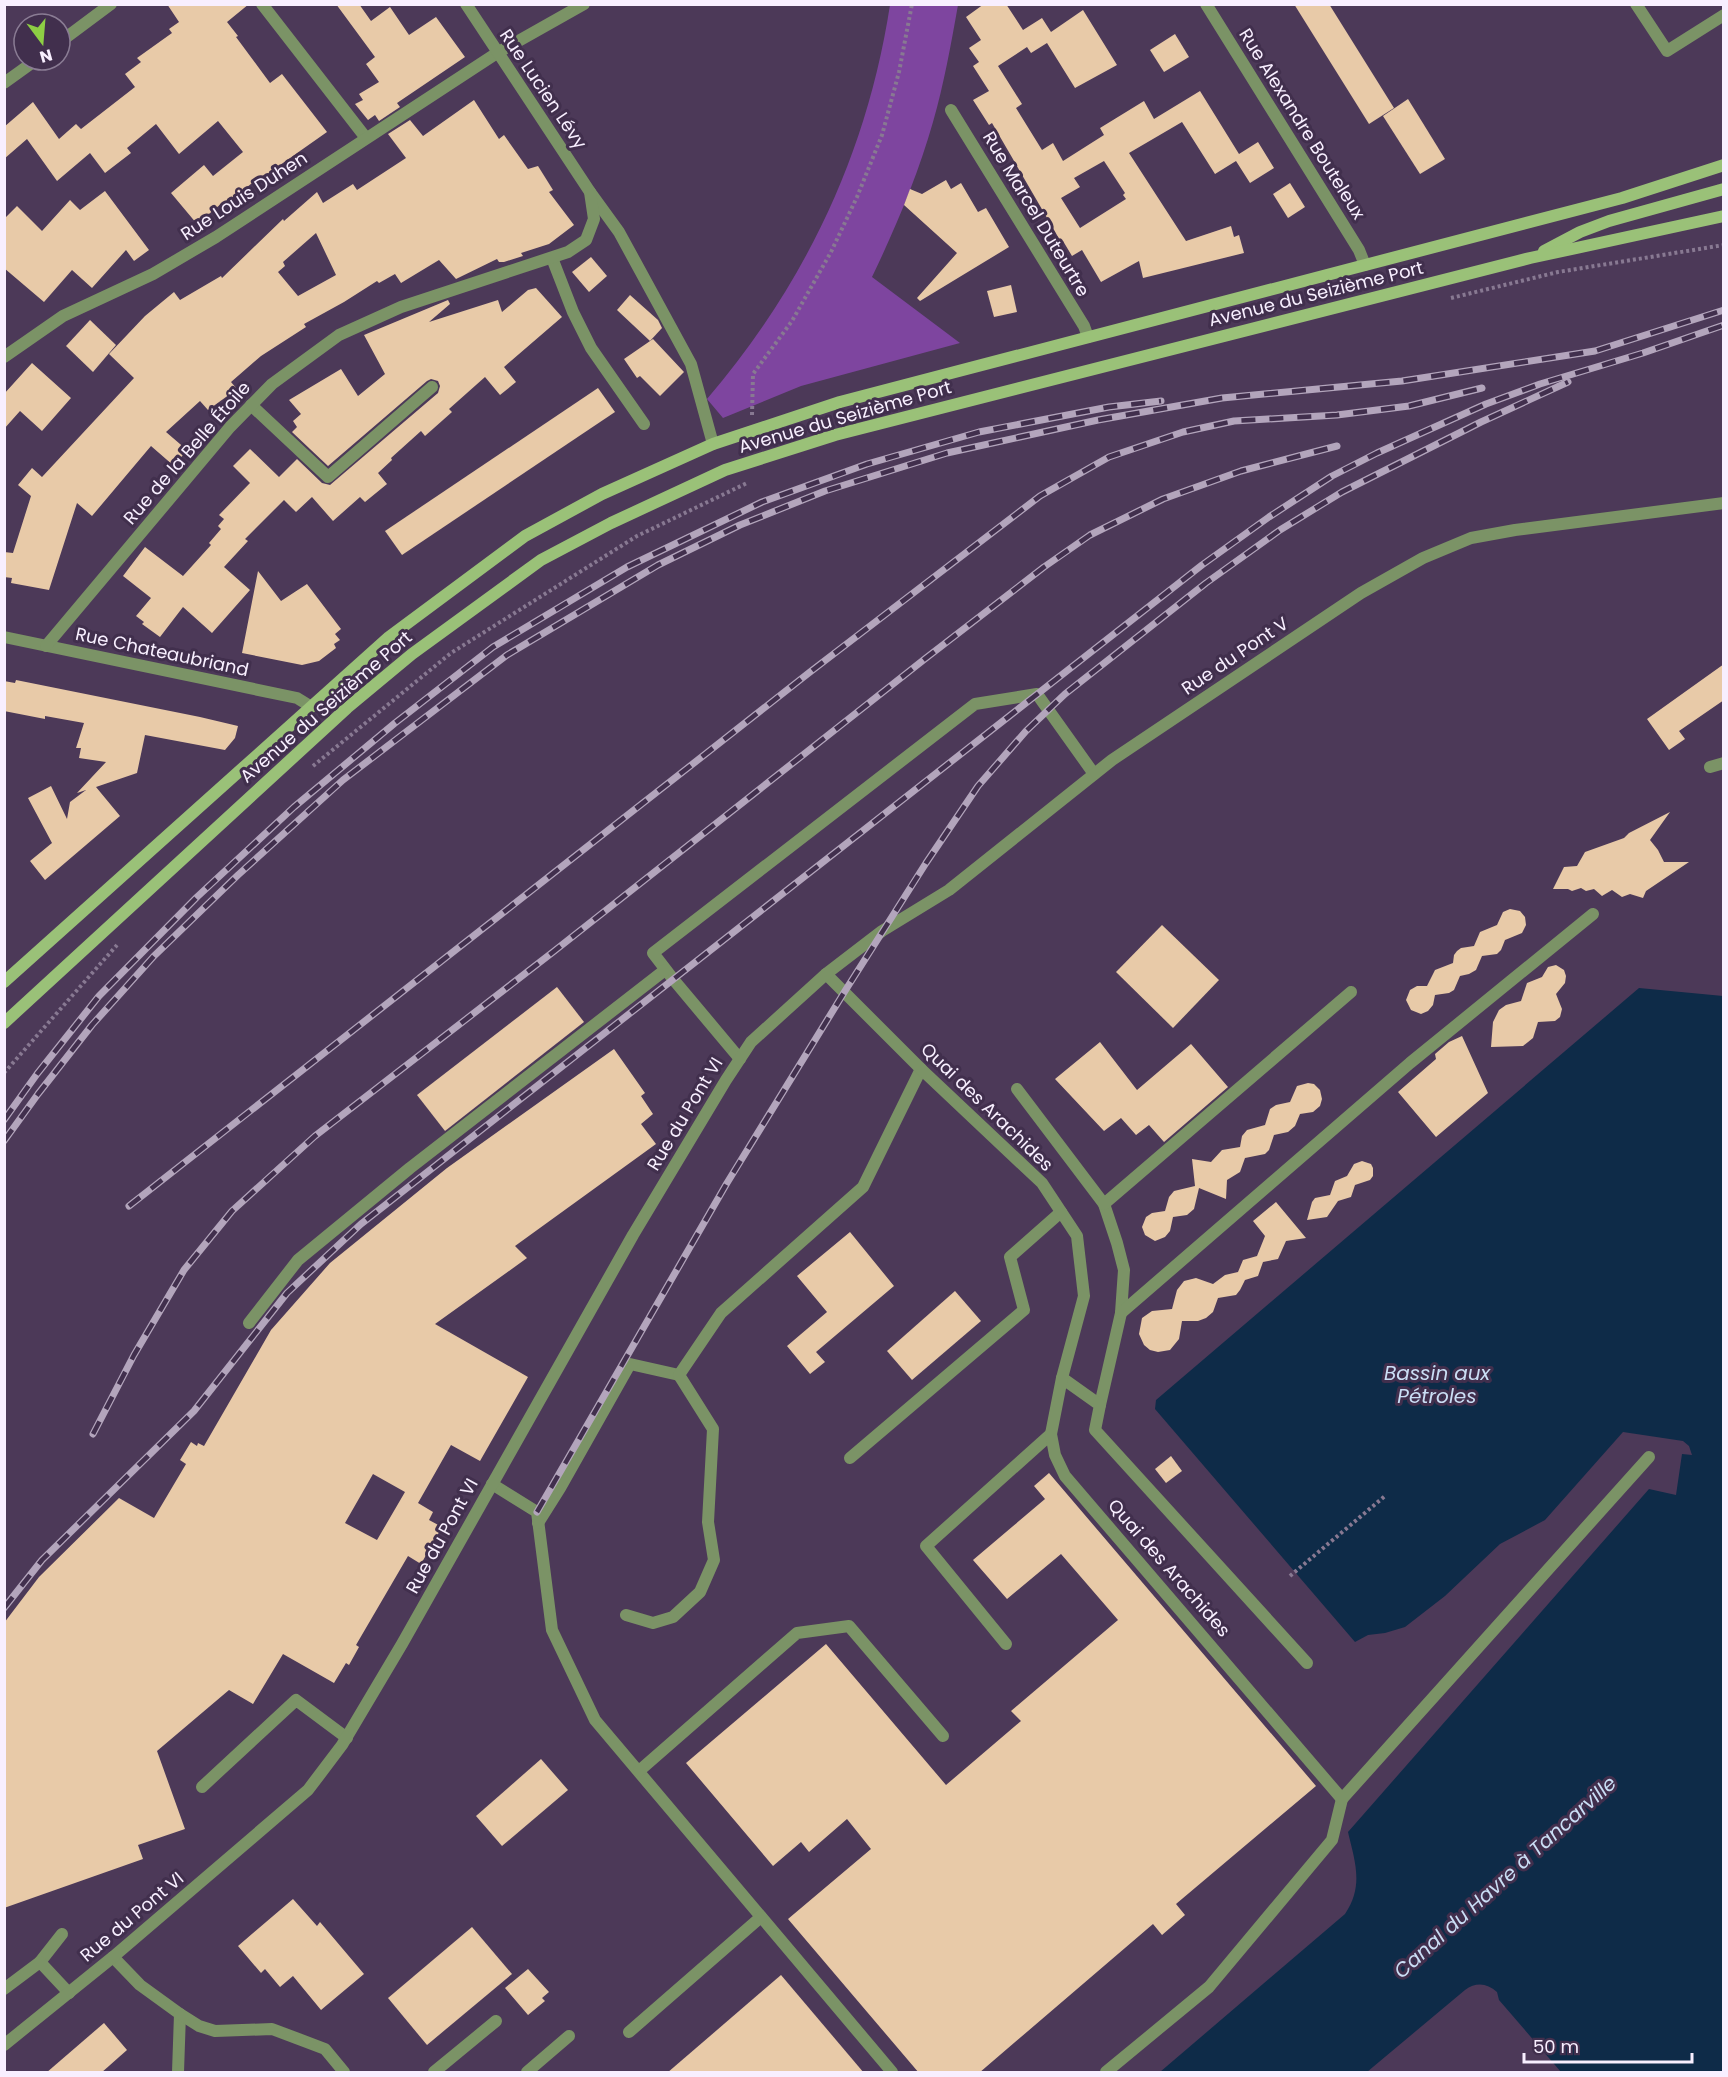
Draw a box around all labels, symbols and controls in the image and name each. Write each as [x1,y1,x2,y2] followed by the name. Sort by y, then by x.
[12,12,72,72] north arrow
[1233,23,1372,224] street label: Rue Alexandre Bouteleux
[494,24,593,154] street label: Rue Lucien Lévy
[37,43,55,69] text: N
[977,126,1096,301] street label: Rue Marcel Duteurtre
[176,145,312,246] street label: Rue Louis Duhen
[1206,255,1426,332] street label: Avenue du Seizième Port
[735,374,954,459] street label: Avenue du Seizième Port
[117,376,256,530] street label: Rue de la Belle Étoile
[1176,611,1293,701] street label: Rue du Pont V
[73,621,251,682] street label: Rue Chateaubriand
[234,625,417,788] street label: Avenue du Seizième Port
[916,1037,1059,1177] street label: Quai des Arachides
[641,1052,728,1175] street label: Rue du Pont VI
[1384,1359,1492,1410] water label: Bassin aux Pétroles
[400,1474,484,1598] street label: Rue du Pont VI
[1102,1493,1236,1642] street label: Quai des Arachides
[1388,1769,1622,1985] water label: Canal du Havre à Tancarville
[74,1866,189,1967] street label: Rue du Pont VI
[1524,2026,1692,2064] scale bar
[1533,2034,1579,2059] text: 50 m

